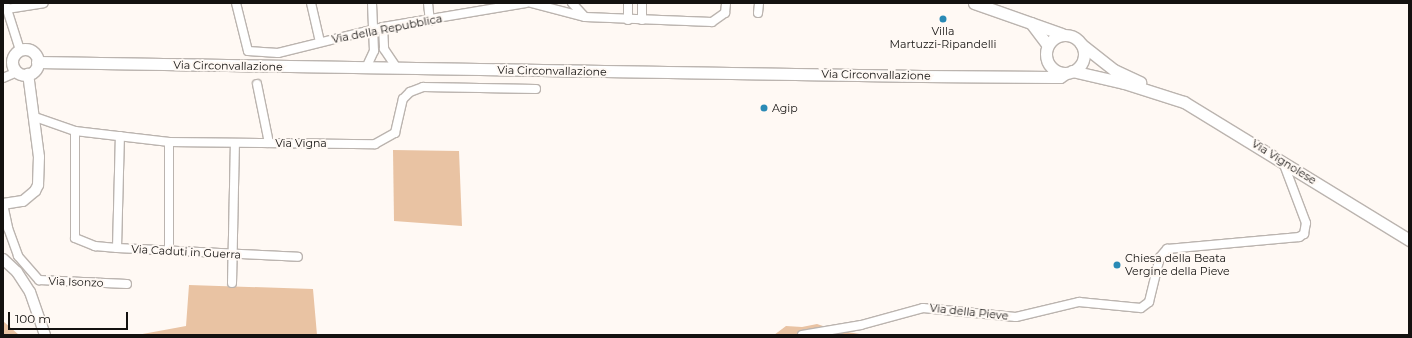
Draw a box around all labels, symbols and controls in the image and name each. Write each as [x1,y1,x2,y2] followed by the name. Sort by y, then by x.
[331,12,443,46] street label: Via della Repubblica
[938,14,948,24] marker: Villa Martuzzi-Ripandelli
[889,25,997,51] place label: Villa Martuzzi-Ripandelli
[173,58,283,74] street label: Via Circonvallazione
[497,63,607,79] street label: Via Circonvallazione
[821,67,931,83] street label: Via Circonvallazione
[772,101,798,115] place label: Agip
[759,103,769,113] marker: Agip
[275,136,327,150] street label: Via Vigna
[1249,137,1319,187] street label: Via Vignolese
[131,243,241,261] street label: Via Caduti in Guerra
[1125,252,1230,278] place label: Chiesa della Beata Vergine della Pieve
[1112,260,1122,270] marker: Chiesa della Beata Vergine della Pieve
[48,274,104,290] street label: Via Isonzo
[929,301,1009,323] street label: Via della Pieve
[10,304,130,330] scale bar
[15,311,51,326] text: 100 m

